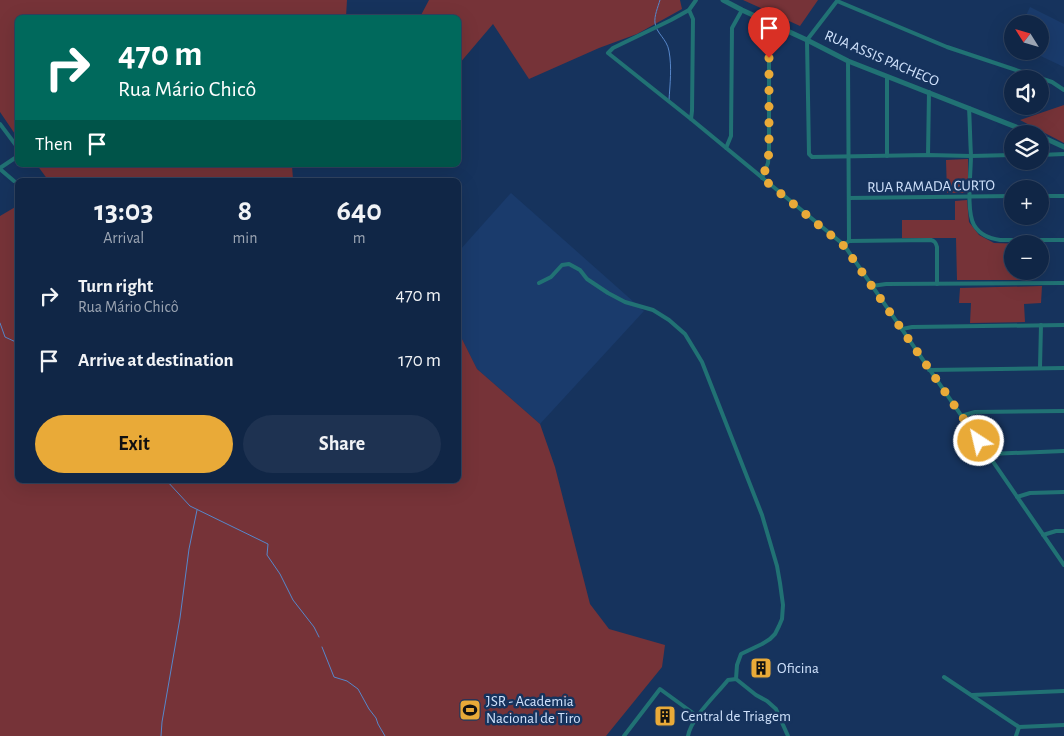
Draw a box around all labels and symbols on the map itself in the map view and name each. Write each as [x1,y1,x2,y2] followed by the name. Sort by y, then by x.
[748,7,790,58] pin
[1004,15,1049,60] north arrow
[822,28,941,89] street label: RUA ASSIS PACHECO
[867,178,995,195] street label: RUA RAMADA CURTO
[952,414,1004,466] position arrow
[749,656,773,680] building icon: Oficina
[777,661,819,676] place label: Oficina
[486,694,581,726] place label: JSR - Academia Nacional de Tiro
[458,698,482,722] sports icon: JSR - Academia Nacional de Tiro
[653,704,677,728] building icon: Central de Triagem
[681,709,791,724] place label: Central de Triagem

